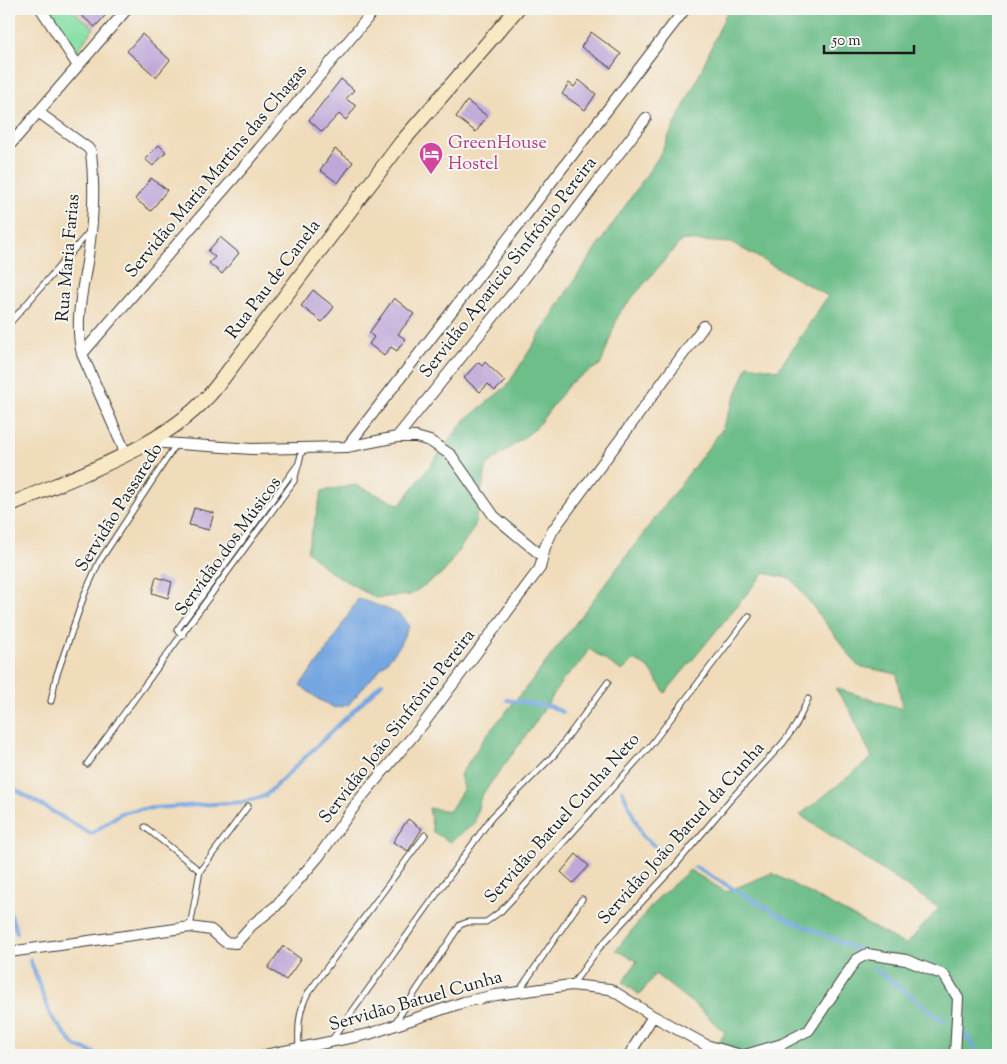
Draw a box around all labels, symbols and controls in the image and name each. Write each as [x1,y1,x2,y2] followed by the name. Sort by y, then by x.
[824,22,914,54] scale bar
[831,31,861,52] text: 50 m
[120,60,314,284] street label: Servidão Maria Martins das Chagas
[448,131,547,178] place label: GreenHouse Hostel
[418,141,444,175] hotel icon: GreenHouse Hostel
[414,152,604,384] street label: Servidão Aparício Sinfrônio Pereira
[50,193,88,323] street label: Rua Maria Farias
[220,215,328,345] street label: Rua Pau de Canela
[70,438,170,577] street label: Servidão Passaredo
[169,472,289,622] street label: Servidão dos Músicos
[314,624,482,830] street label: Servidão João Sinfrônio Pereira
[479,728,647,910] street label: Servidão Batuel Cunha Neto
[593,737,771,931] street label: Servidão João Batuel da Cunha
[326,965,506,1039] street label: Servidão Batuel Cunha

